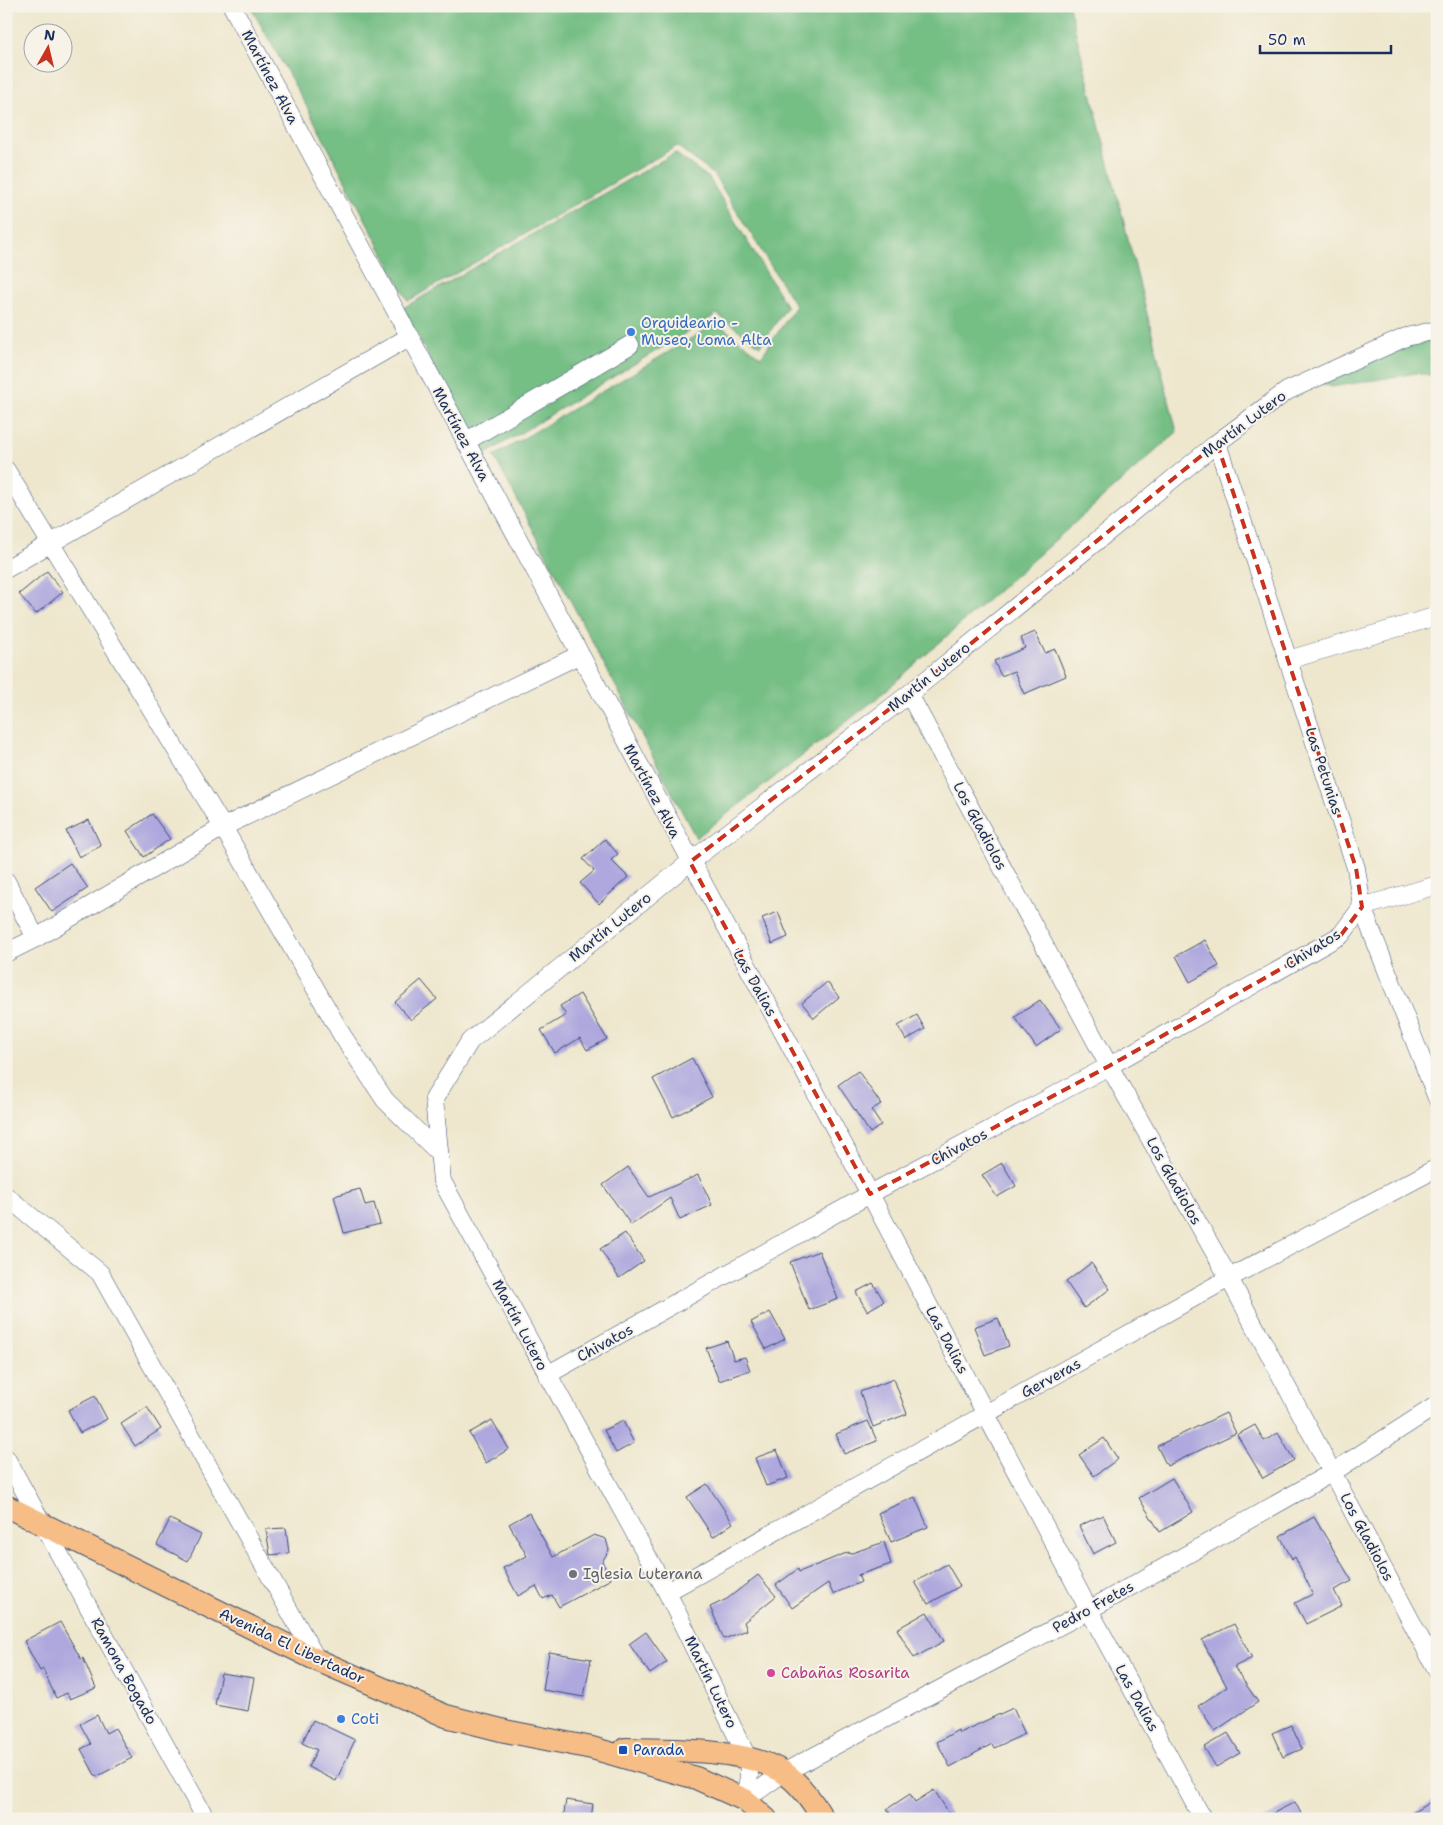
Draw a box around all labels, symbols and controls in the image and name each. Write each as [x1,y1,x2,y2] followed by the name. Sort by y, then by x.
[22,22,72,72] north arrow
[1260,22,1392,54] scale bar
[43,25,57,45] text: N
[237,26,304,128] street label: Martínez Alva
[1268,30,1306,50] text: 50 m
[641,313,772,350] place label: Orquideario - Museo, Loma Alta
[625,326,637,338] marker: Orquideario - Museo, Loma Alta
[428,383,495,485] street label: Martínez Alva
[1198,386,1290,462] street label: Martín Lutero
[884,638,974,716] street label: Martín Lutero
[1300,725,1348,817] street label: Las Petunias
[619,740,686,842] street label: Martínez Alva
[948,778,1012,874] street label: Los Gladiolos
[565,888,655,966] street label: Martín Lutero
[1282,924,1344,974] street label: Chivatos
[728,946,782,1020] street label: Las Dalias
[927,1124,991,1170] street label: Chivatos
[1142,1134,1206,1228] street label: Los Gladiolos
[488,1276,552,1374] street label: Martín Lutero
[921,1303,973,1377] street label: Las Dalias
[573,1319,637,1367] street label: Chivatos
[1018,1353,1084,1403] street label: Gerveras
[1335,1489,1399,1585] street label: Los Gladiolos
[583,1564,703,1584] place label: Iglesia Luterana
[567,1568,579,1580] marker: Iglesia Luterana
[1049,1576,1137,1638] street label: Pedro Fretes
[216,1603,368,1689] street label: Avenida El Libertador
[86,1614,162,1728] street label: Ramona Bogado
[680,1632,742,1732] street label: Martín Lutero
[1110,1661,1164,1735] street label: Las Dalias
[781,1663,910,1683] place label: Cabañas Rosarita
[765,1667,777,1679] marker: Cabañas Rosarita
[351,1709,379,1729] place label: Coti
[335,1713,347,1725] marker: Coti
[633,1740,685,1760] place label: Parada
[617,1744,629,1756] marker: Parada

